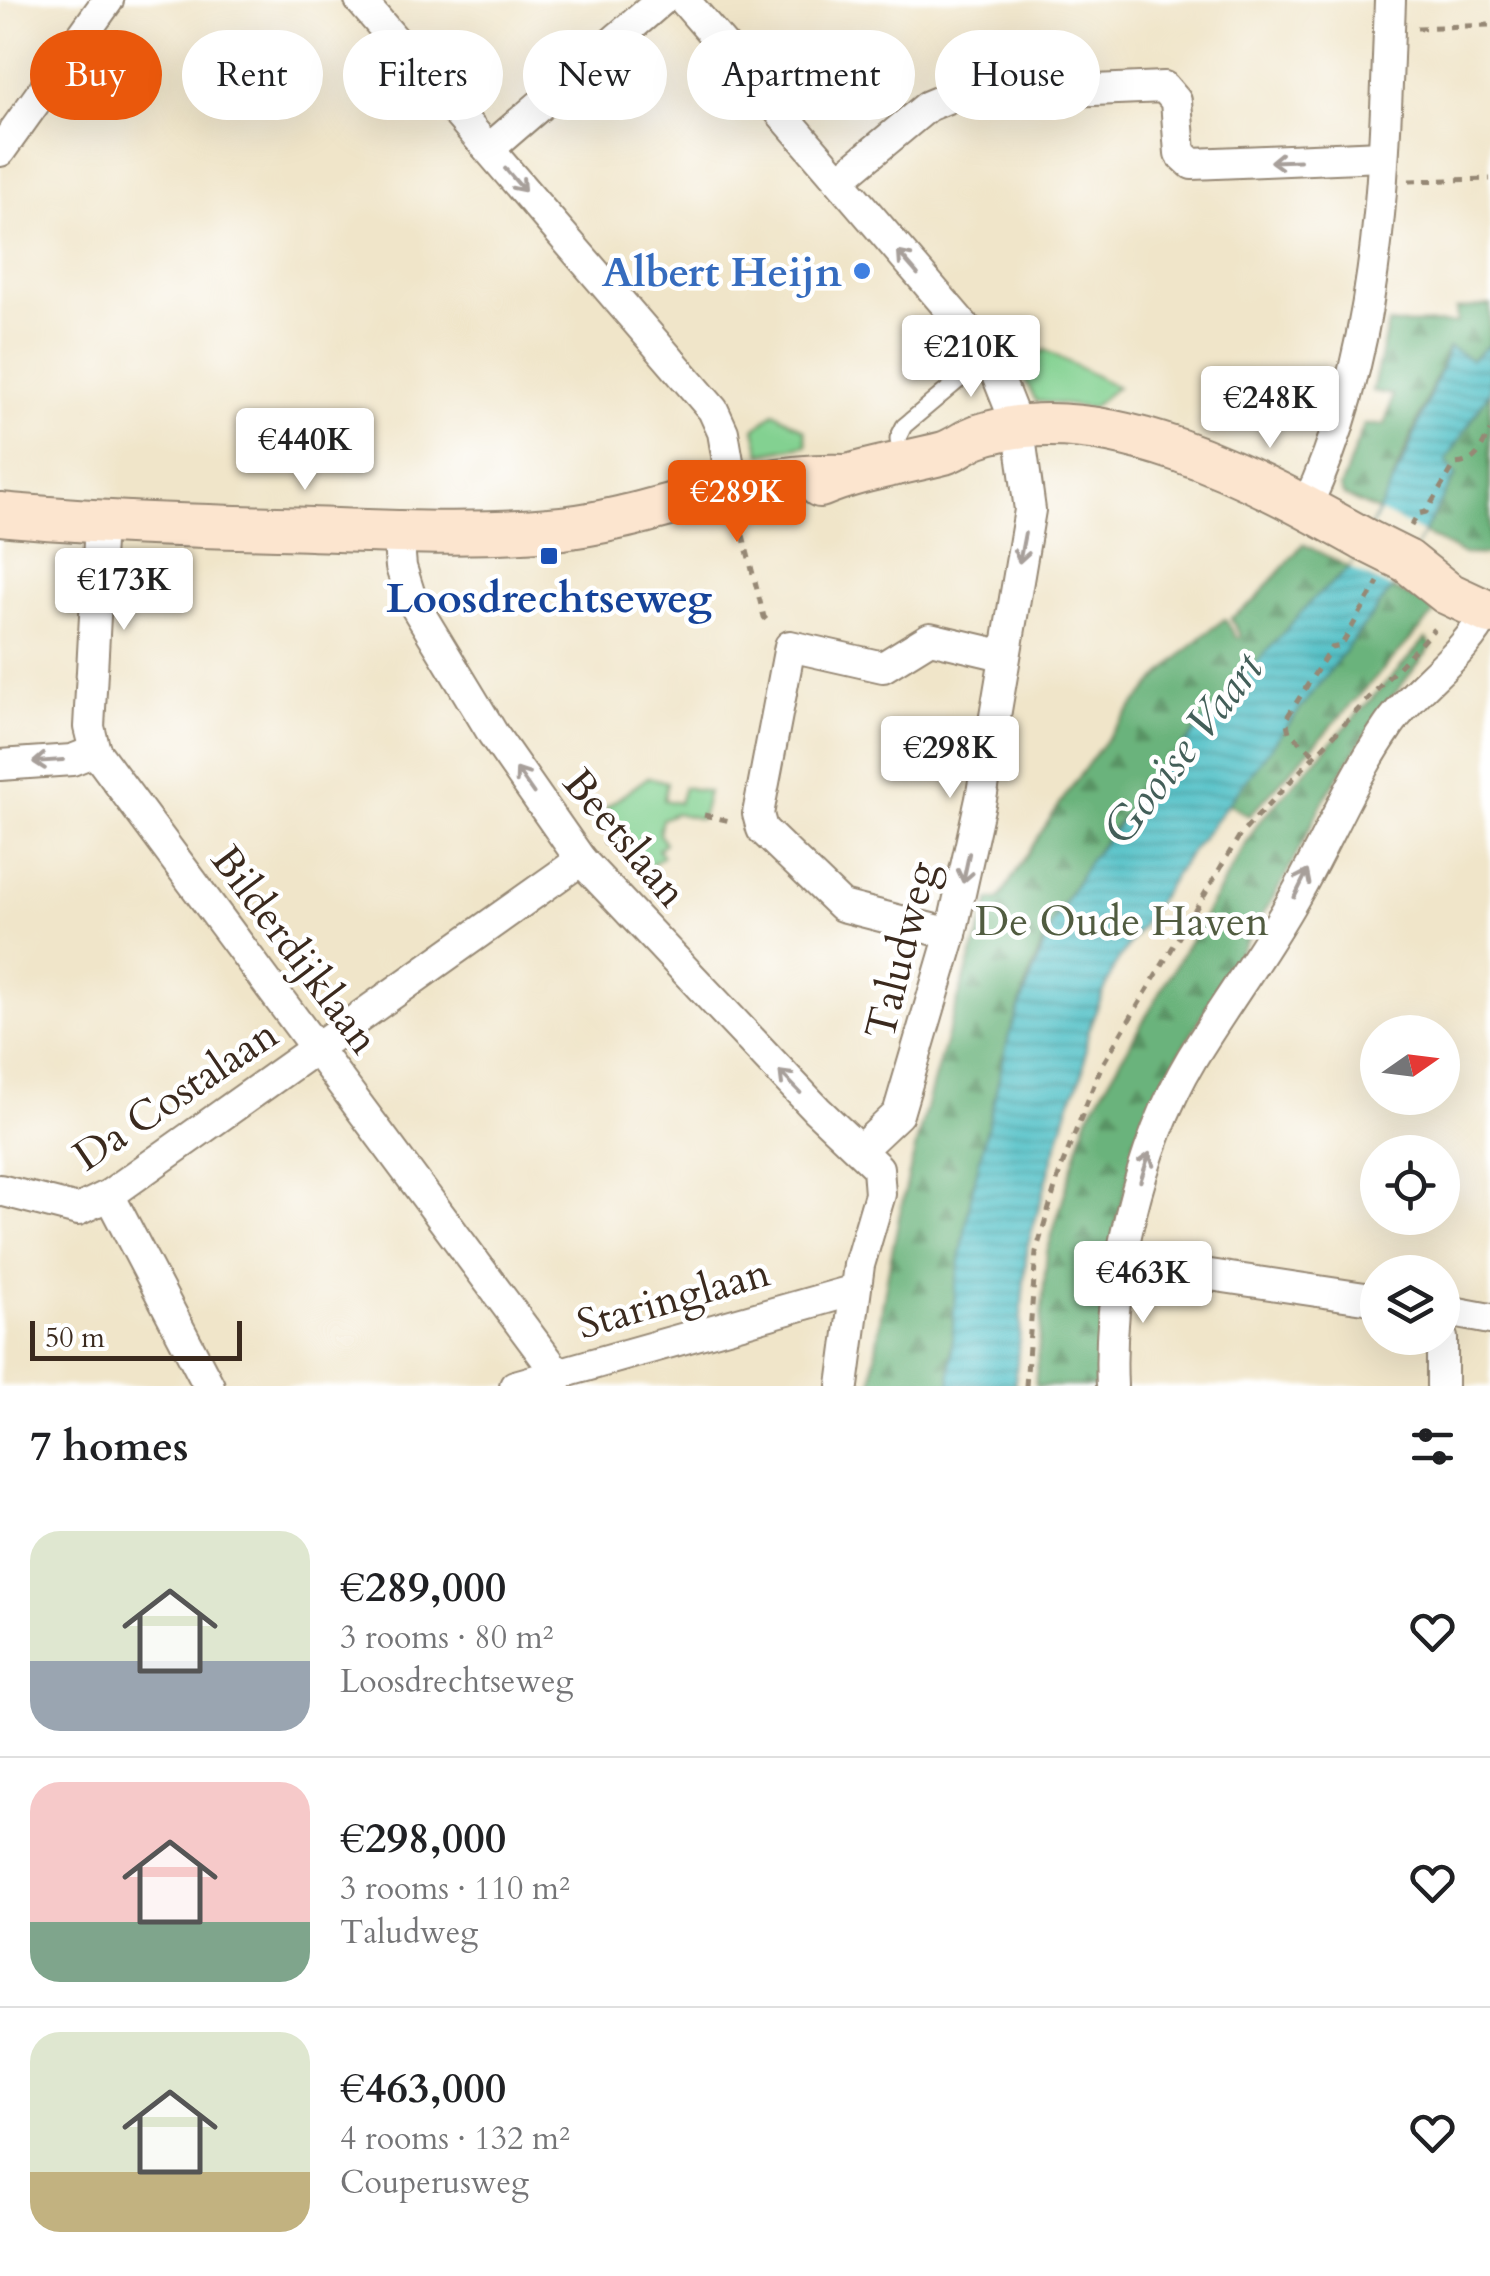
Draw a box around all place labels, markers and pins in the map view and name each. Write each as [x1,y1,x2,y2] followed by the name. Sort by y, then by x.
[602,244,842,301] place label: Albert Heijn
[851,260,873,282] marker: Albert Heijn
[901,315,1041,400] pin: €210K
[1200,366,1340,451] pin: €248K
[235,408,375,493] pin: €440K
[667,460,807,545] pin: €289K
[538,545,560,567] marker: Loosdrechtseweg
[54,548,194,633] pin: €173K
[386,570,712,627] place label: Loosdrechtseweg
[880,716,1020,801] pin: €298K
[1073,1241,1213,1326] pin: €463K

